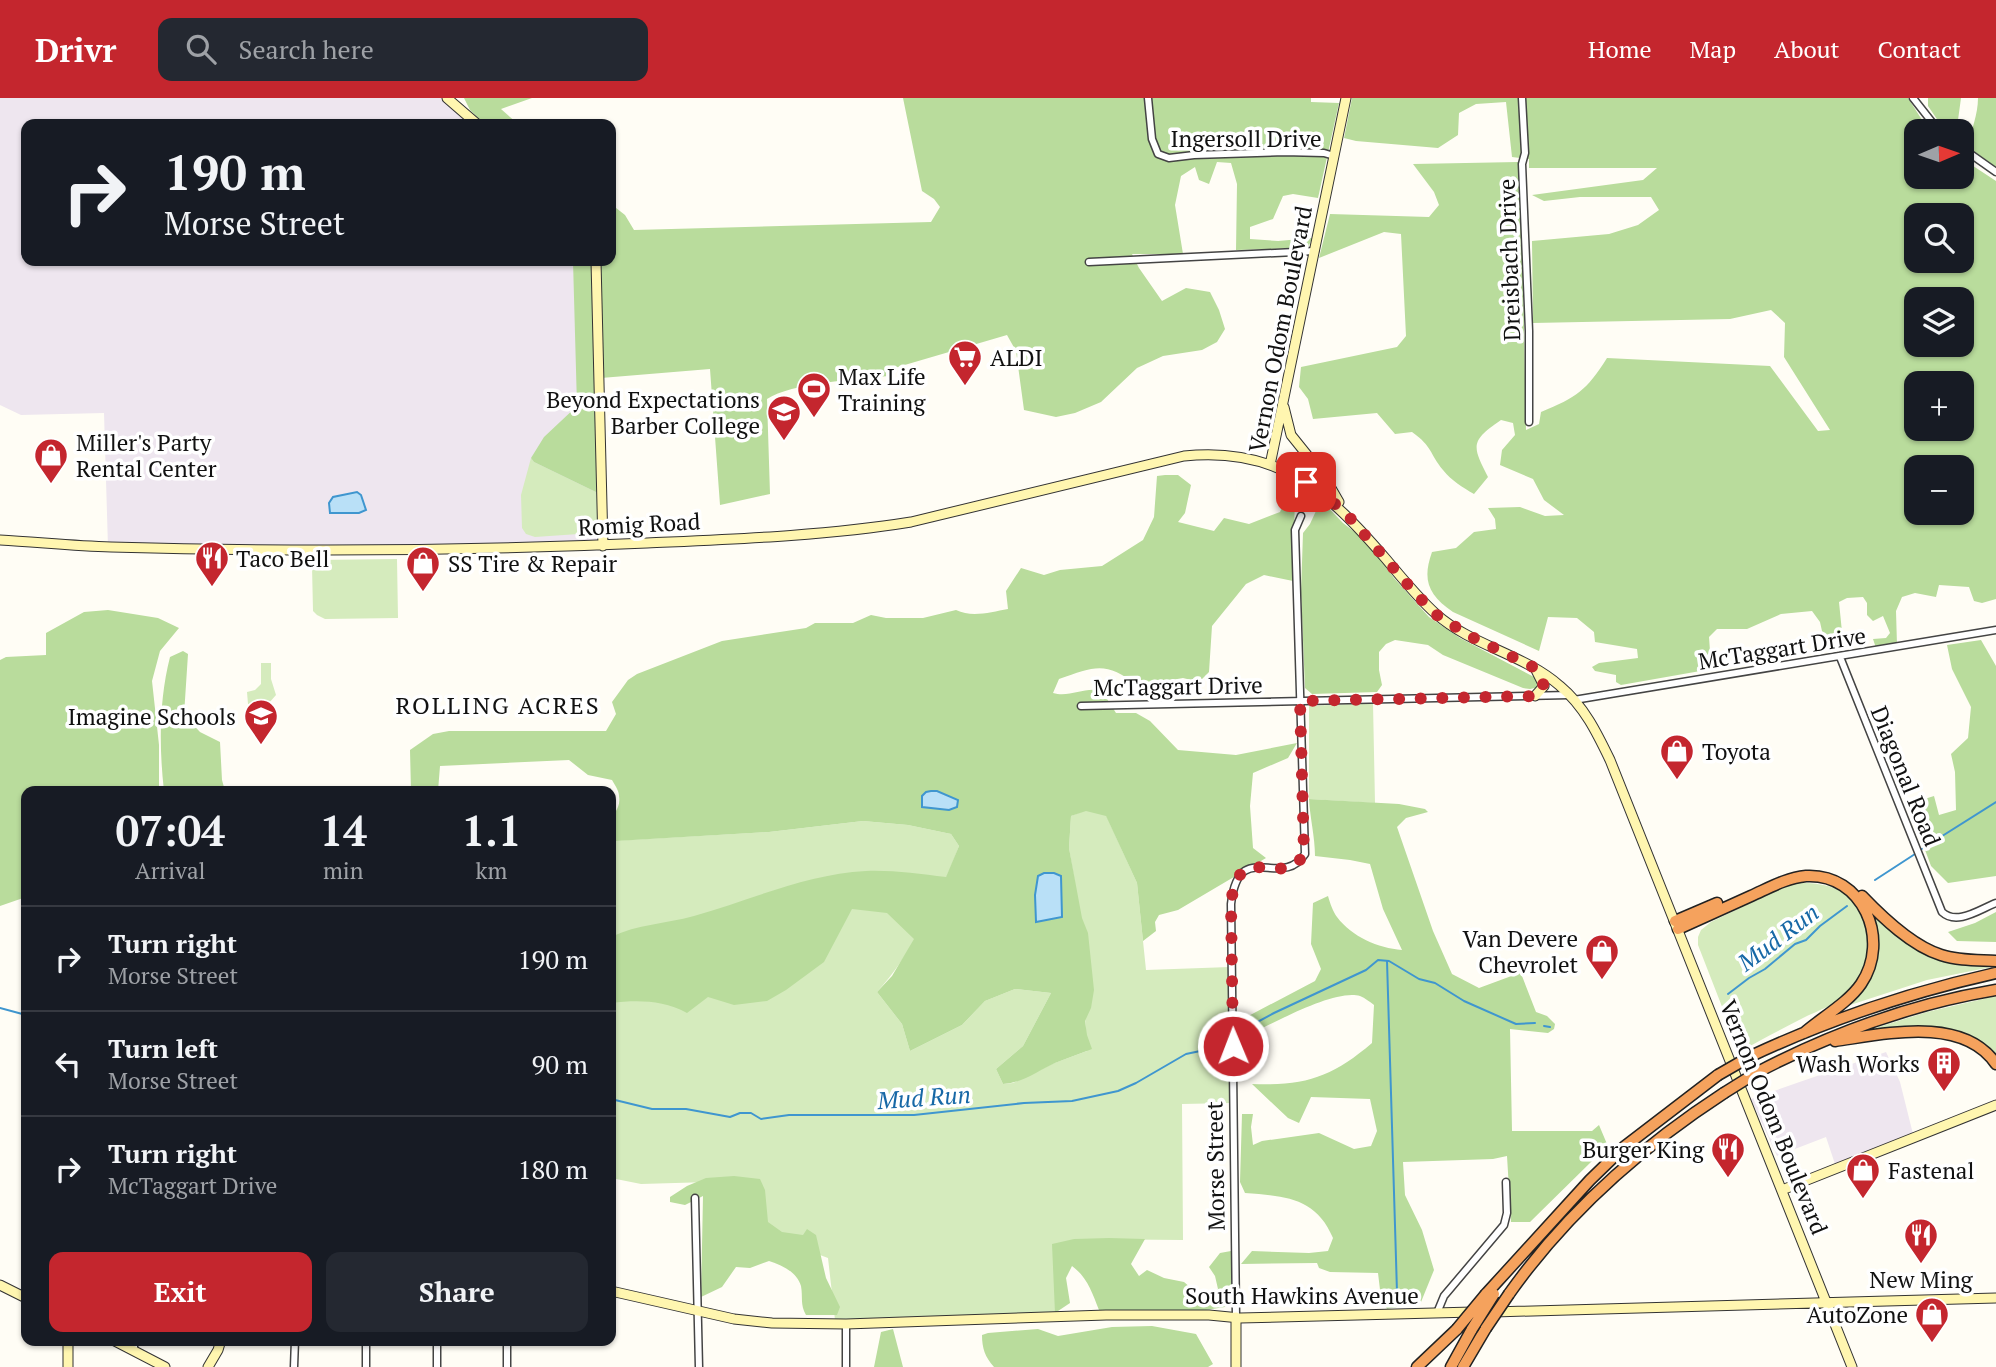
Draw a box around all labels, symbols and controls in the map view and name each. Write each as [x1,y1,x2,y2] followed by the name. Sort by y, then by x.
[158,18,648,81] search box
[35,28,116,71] text: Drivr
[182,30,220,68] icon: search
[238,32,374,66] text: Search here
[1588,33,1652,65] text: Home
[1690,33,1736,65] text: Map
[1774,33,1840,65] text: About
[1878,33,1961,65] text: Contact
[1904,119,1974,189] north arrow
[1904,119,1974,525] map controls
[1170,123,1322,154] street label: Ingersoll Drive
[164,139,306,204] text: 190 m
[49,147,140,238] icon: right
[1491,178,1527,342] street label: Dreisbach Drive
[164,202,345,244] text: Morse Street
[1241,203,1319,455] street label: Vernon Odom Boulevard
[1904,203,1974,273] button: search
[1904,287,1974,357] button: layers
[946,338,984,387] supermarket icon: ALDI
[990,342,1043,373] place label: ALDI
[838,361,926,418] place label: Max Life Training
[795,370,833,419] sports icon: Max Life Training
[1904,371,1974,441] button: +
[546,384,760,441] place label: Beyond Expectations Barber College
[765,393,803,442] school or university icon: Beyond Expectations Barber College
[76,427,217,484] place label: Miller's Party Rental Center
[32,436,70,485] shop icon: Miller's Party Rental Center
[1276,452,1336,512] pin
[1904,455,1974,525] button: −
[1287,463,1325,501] icon: arrive
[577,505,701,543] street label: Romig Road
[193,539,231,588] restaurant icon: Taco Bell
[236,543,329,574] place label: Taco Bell
[404,544,442,593] shop icon: SS Tire & Repair
[448,548,617,579] place label: SS Tire & Repair
[1696,619,1868,677] street label: McTaggart Drive
[1093,669,1263,703] street label: McTaggart Drive
[395,689,601,721] district label: ROLLING ACRES
[242,697,280,746] school or university icon: Imagine Schools
[68,701,236,732] place label: Imagine Schools
[1864,701,1948,851] street label: Diagonal Road
[1658,732,1696,781] shop icon: Toyota
[1702,736,1771,767] place label: Toyota
[116,802,225,858] text: 07:04
[319,802,367,858] text: 14
[461,802,521,858] text: 1.1
[135,855,205,886] text: Arrival
[323,855,363,886] text: min
[476,855,507,886] text: km
[1730,896,1825,979] water label: Mud Run
[1463,923,1578,980] place label: Van Devere Chevrolet
[108,926,237,960] text: Turn right
[1583,932,1621,981] shop icon: Van Devere Chevrolet
[49,940,87,978] icon: right
[518,942,588,976] text: 190 m
[108,960,238,991] text: Morse Street
[1713,995,1835,1239] street label: Vernon Odom Boulevard
[1196,1009,1270,1083] position arrow
[108,1031,218,1065] text: Turn left
[1925,1044,1963,1093] building icon: Wash Works
[49,1045,87,1083] icon: left
[532,1047,588,1081] text: 90 m
[1796,1048,1920,1079] place label: Wash Works
[108,1065,238,1096] text: Morse Street
[875,1078,972,1116] water label: Mud Run
[1198,1100,1232,1231] street label: Morse Street
[1709,1130,1747,1179] restaurant icon: Burger King
[1582,1134,1705,1165] place label: Burger King
[108,1136,237,1170] text: Turn right
[49,1150,87,1188] icon: right
[1844,1151,1882,1200] shop icon: Fastenal
[518,1152,588,1186] text: 180 m
[1888,1155,1974,1186] place label: Fastenal
[108,1170,277,1201] text: McTaggart Drive
[1902,1216,1940,1265] restaurant icon: New Ming
[49,1252,312,1332] button: Exit
[326,1252,588,1332] button: Share
[1869,1264,1974,1295] place label: New Ming
[1185,1280,1419,1311] street label: South Hawkins Avenue
[1913,1295,1951,1344] shop icon: AutoZone
[1806,1299,1908,1330] place label: AutoZone

